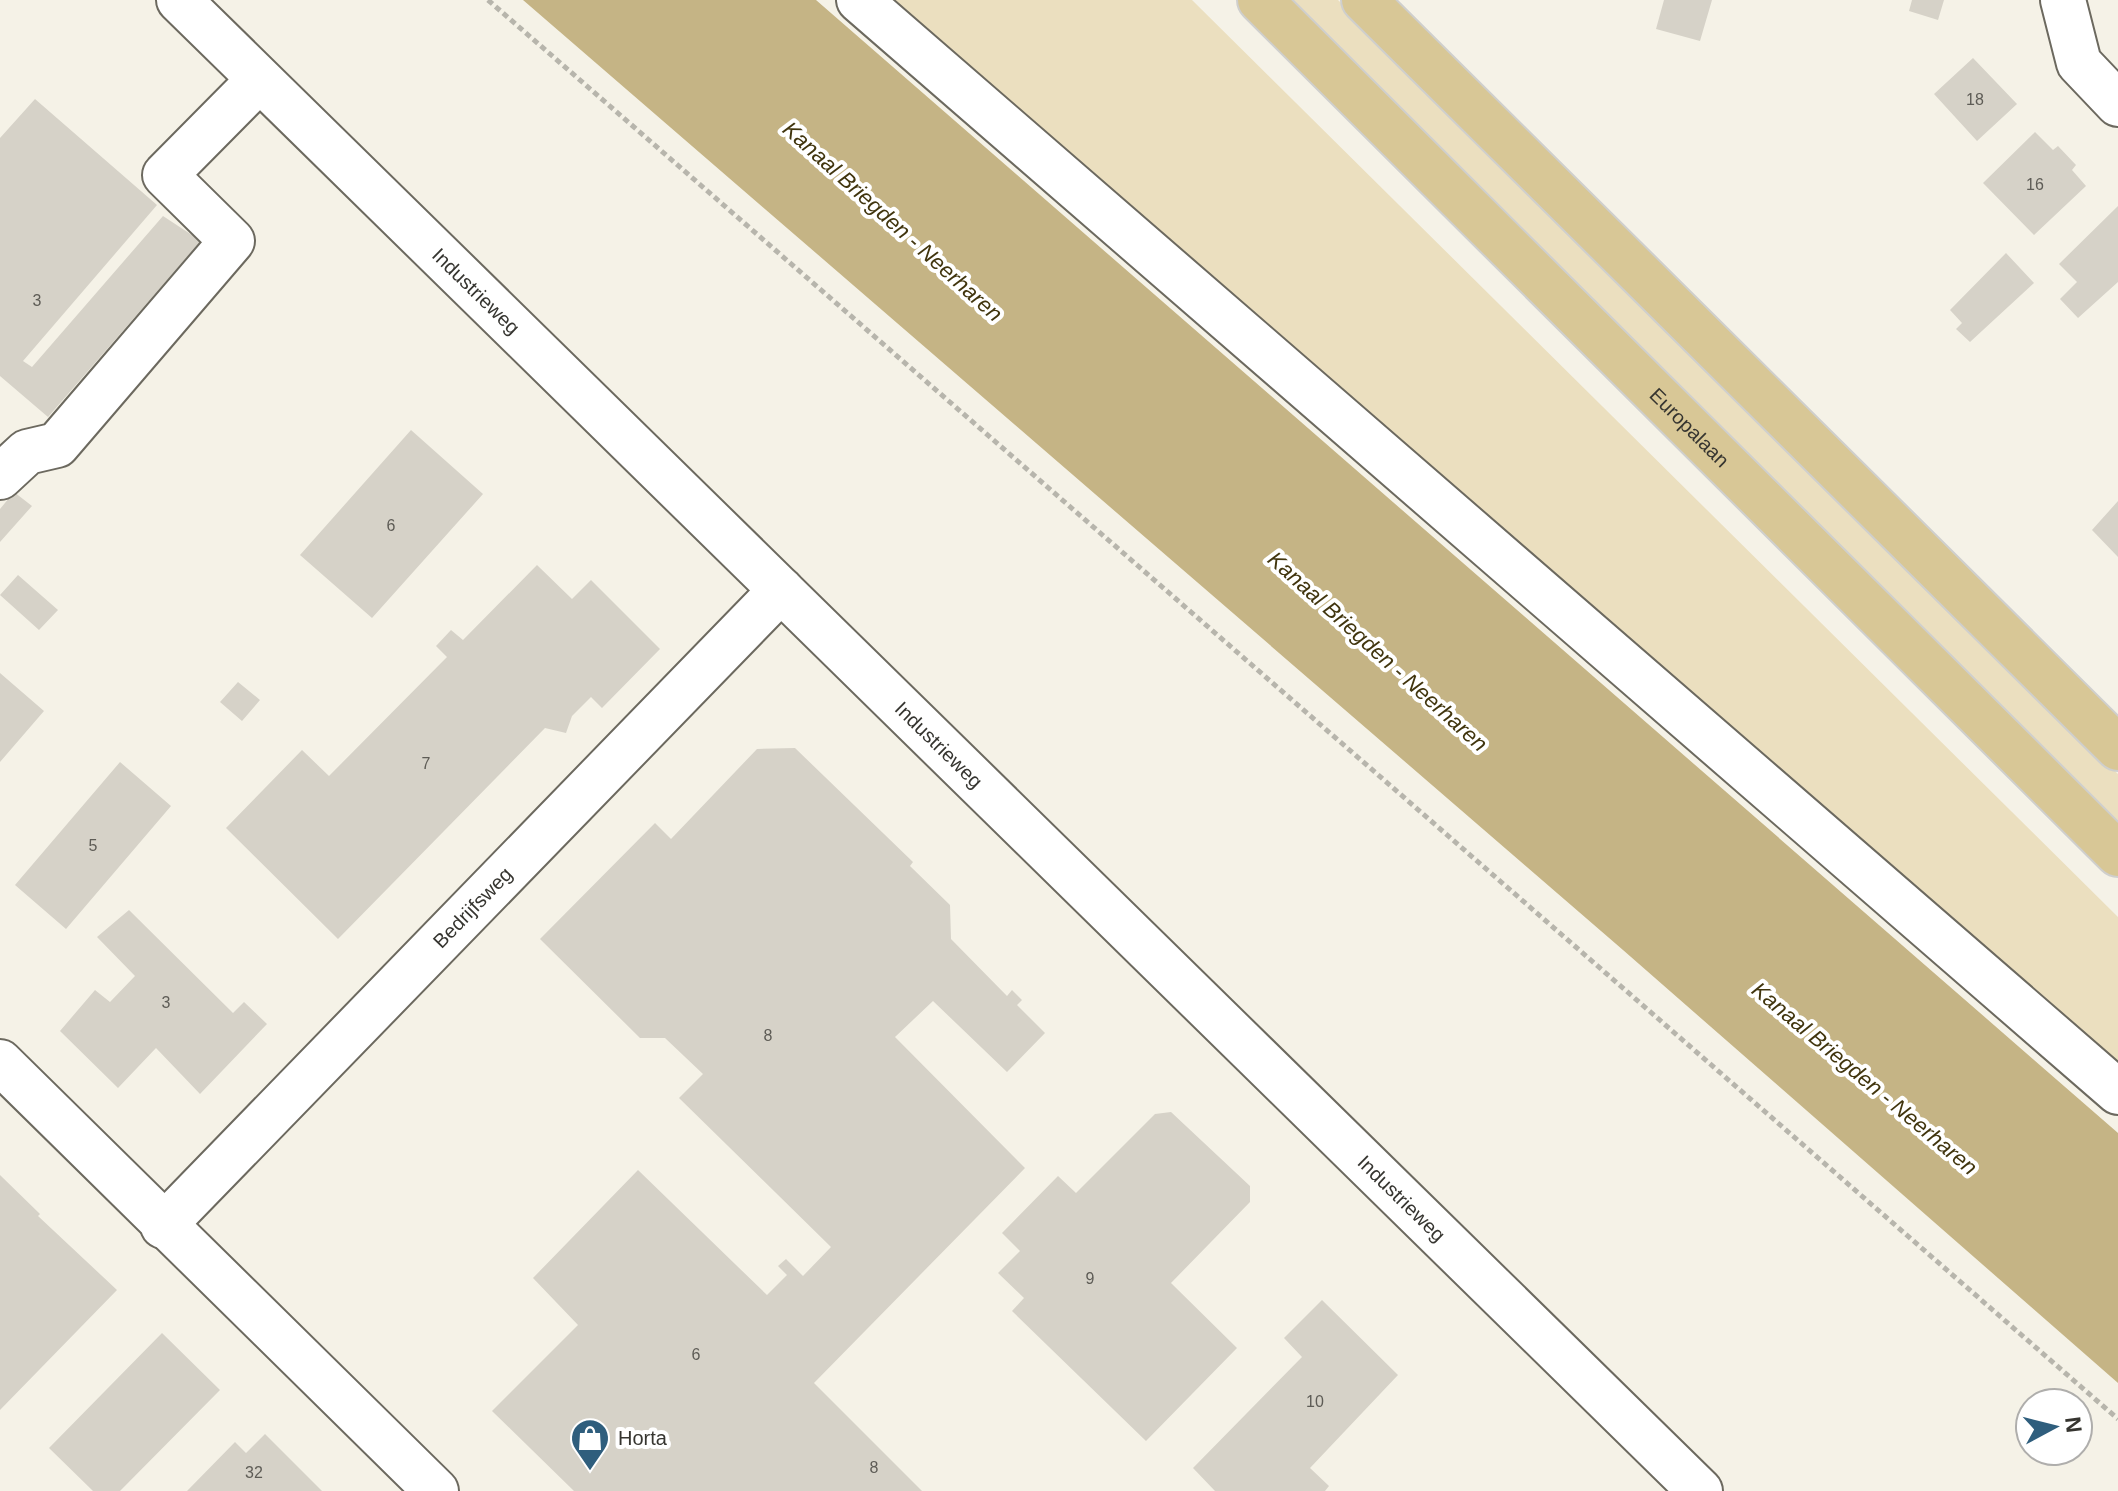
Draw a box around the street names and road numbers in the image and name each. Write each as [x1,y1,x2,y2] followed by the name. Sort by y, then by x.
[428,244,524,339] street label: Industrieweg
[1645,384,1734,471] street label: Europalaan
[891,697,987,792] street label: Industrieweg
[428,863,516,952] street label: Bedrijfsweg
[1353,1151,1450,1246] street label: Industrieweg

